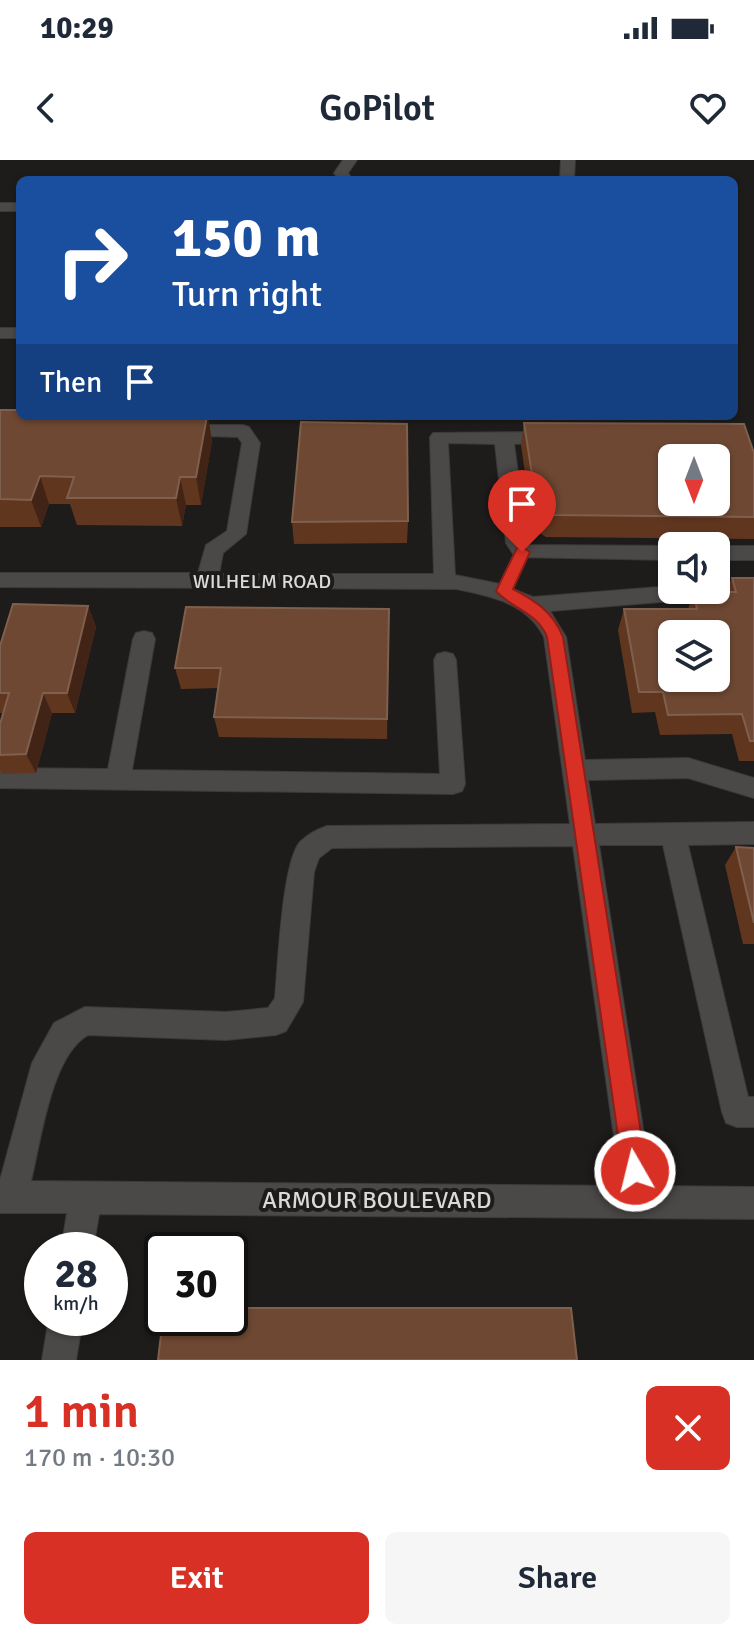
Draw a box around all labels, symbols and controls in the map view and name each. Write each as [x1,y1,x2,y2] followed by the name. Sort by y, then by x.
[40,10,114,47] text: 10:29
[24,86,68,130] icon: back
[319,86,435,131] text: GoPilot
[686,86,730,130] icon: heart
[172,203,320,272] text: 150 m
[40,208,144,312] icon: right
[172,272,322,317] text: Turn right
[118,360,162,404] icon: arrive
[40,364,102,401] text: Then
[658,444,730,516] north arrow
[658,444,730,692] map controls
[488,470,556,552] pin
[500,482,544,526] icon: arrive
[658,532,730,604] button: sound
[193,569,331,594] street label: WILHELM ROAD
[658,620,730,692] button: layers
[593,1129,677,1213] position arrow
[262,1185,492,1215] street label: ARMOUR BOULEVARD
[144,1232,248,1336] speed limit sign: 30
[54,1249,98,1299] text: 28
[53,1291,99,1316] text: km/h
[24,1382,139,1441] text: 1 min
[646,1386,730,1470] button: close
[24,1442,175,1474] text: 170 m · 10:30
[24,1532,369,1624] button: Exit
[385,1532,730,1624] button: Share

